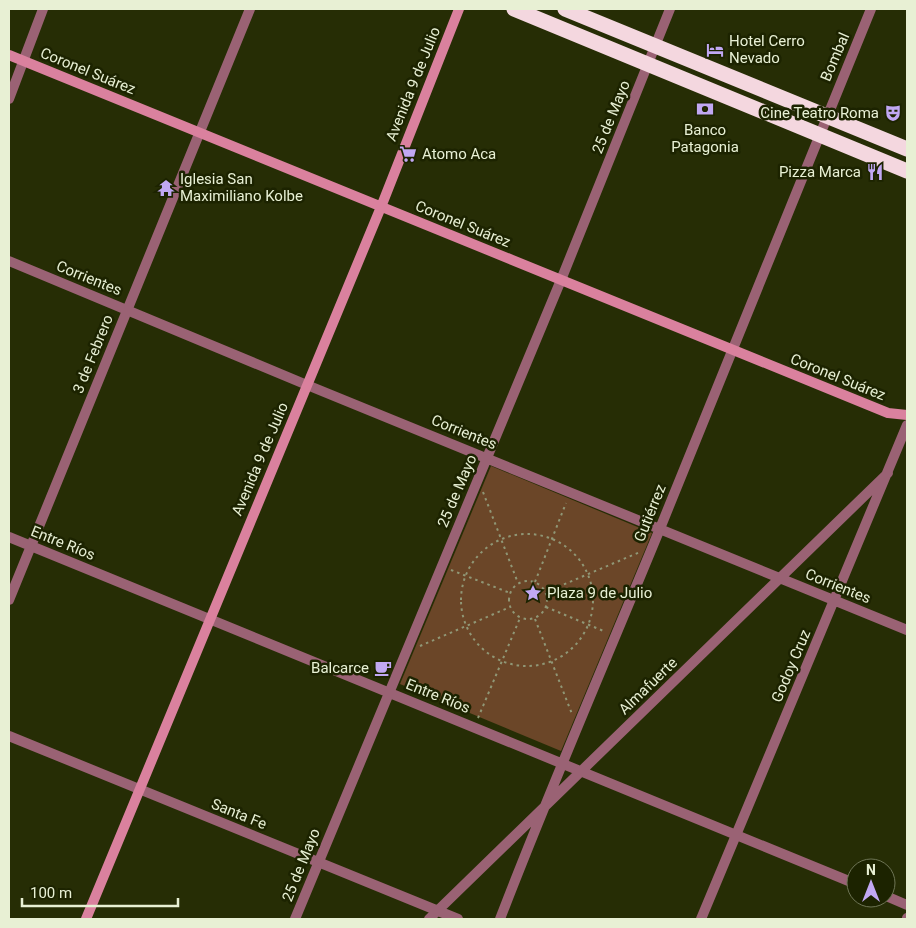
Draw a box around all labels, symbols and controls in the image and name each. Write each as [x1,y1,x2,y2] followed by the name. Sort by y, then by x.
[382,24,444,144] street label: Avenida 9 de Julio
[817,30,853,84] street label: Bombal
[729,32,805,67] place label: Hotel Cerro Nevado
[705,40,725,60] hotel icon: Hotel Cerro Nevado
[38,44,138,98] street label: Coronel Suárez
[588,78,634,156] street label: 25 de Mayo
[695,99,715,119] bank icon: Banco Patagonia
[883,103,903,123] theatre icon: Cine Teatro Roma
[760,104,879,122] place label: Cine Teatro Roma
[671,121,739,156] place label: Banco Patagonia
[398,144,418,164] supermarket icon: Atomo Aca
[422,145,496,163] place label: Atomo Aca
[865,162,885,182] restaurant icon: Pizza Marca
[779,163,861,181] place label: Pizza Marca
[180,170,303,205] place label: Iglesia San Maximiliano Kolbe
[156,178,176,198] temple icon: Iglesia San Maximiliano Kolbe
[413,197,513,251] street label: Coronel Suárez
[54,257,124,299] street label: Corrientes
[69,312,117,396] street label: 3 de Febrero
[788,350,888,404] street label: Coronel Suárez
[228,400,292,518] street label: Avenida 9 de Julio
[429,411,499,453] street label: Corrientes
[434,452,480,530] street label: 25 de Mayo
[630,482,670,544] street label: Gutiérrez
[28,522,98,564] street label: Entre Ríos
[803,565,873,607] street label: Corrientes
[523,583,543,603] place icon: Plaza 9 de Julio
[547,584,652,602] place label: Plaza 9 de Julio
[768,627,814,705] street label: Godoy Cruz
[615,654,681,718] street label: Almafuerte
[373,658,393,678] cafe icon: Balcarce
[311,659,369,677] place label: Balcarce
[403,675,473,717] street label: Entre Ríos
[209,795,269,833] street label: Santa Fe
[278,826,324,904] street label: 25 de Mayo
[846,858,896,908] north arrow
[866,862,876,878] text: N
[22,876,179,908] scale bar
[30,884,72,902] text: 100 m

